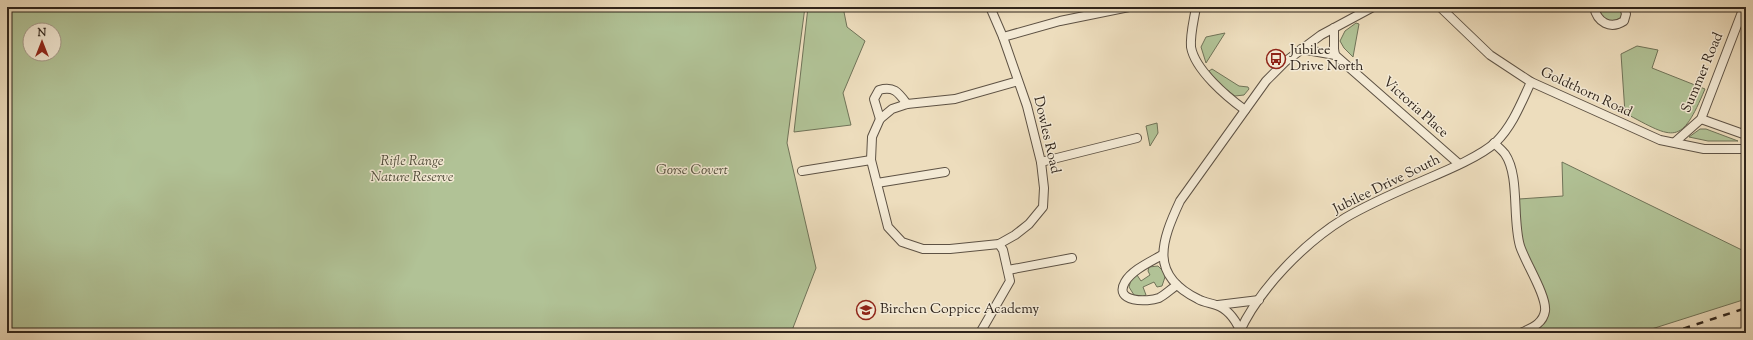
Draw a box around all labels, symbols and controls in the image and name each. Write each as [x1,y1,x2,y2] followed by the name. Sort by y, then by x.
[22,22,62,62] north arrow
[37,25,47,41] text: N
[1677,30,1729,116] street label: Summer Road
[1289,41,1364,77] place label: Jubilee Drive North
[1265,48,1287,70] bus stop icon: Jubilee Drive North
[1537,63,1635,123] street label: Goldthorn Road
[1378,73,1452,143] street label: Victoria Place
[1027,94,1065,176] street label: Dowles Road
[1329,150,1444,220] street label: Jubilee Drive South
[371,152,454,188] park label: Rifle Range Nature Reserve
[656,161,728,181] park label: Gorse Covert
[855,299,877,321] school or university icon: Birchen Coppice Academy
[880,300,1039,320] place label: Birchen Coppice Academy

